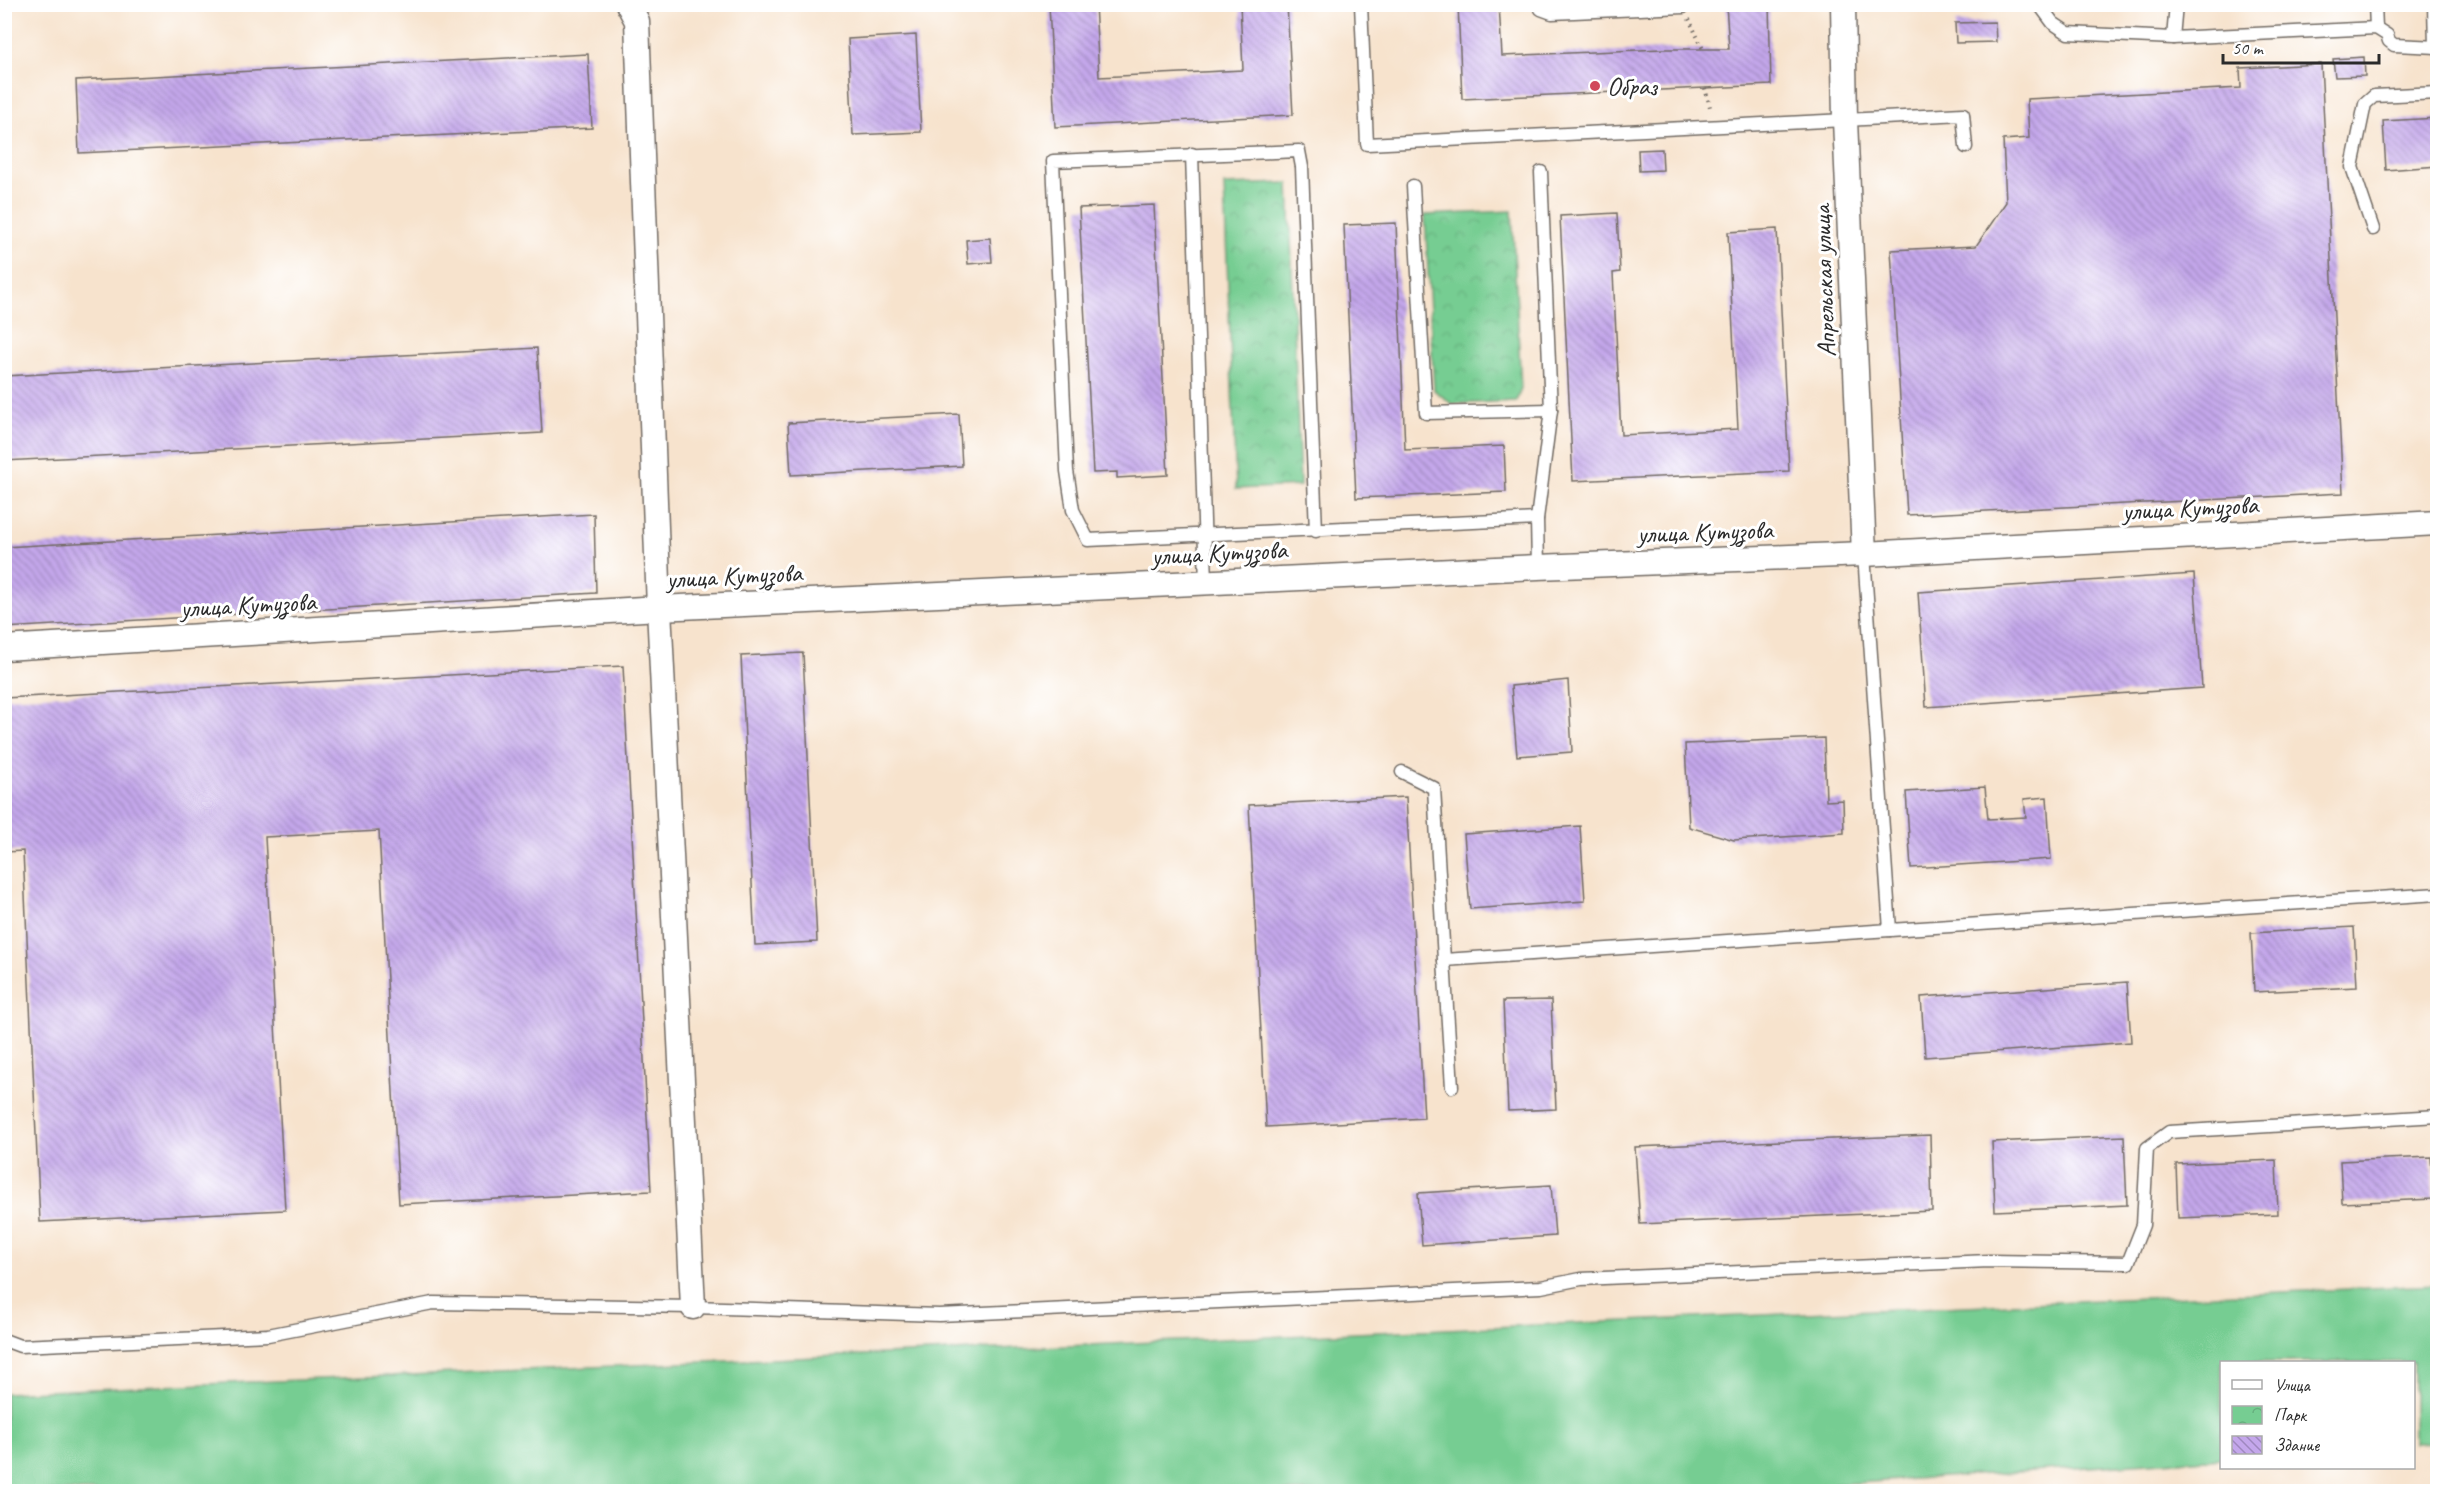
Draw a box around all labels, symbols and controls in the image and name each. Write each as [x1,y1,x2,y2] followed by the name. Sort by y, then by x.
[2223,27,2379,65] scale bar
[2232,37,2265,59] text: 50 m
[1607,70,1659,103] place label: Образ
[1588,79,1602,93] marker: Образ
[1805,202,1843,358] street label: Апрельская улица
[2119,488,2260,529] street label: улица Кутузова
[1635,513,1775,552] street label: улица Кутузова
[1148,533,1289,574] street label: улица Кутузова
[663,556,804,597] street label: улица Кутузова
[177,585,318,626] street label: улица Кутузова
[2220,1361,2415,1469] legend
[2274,1374,2311,1396] text: Улица
[2274,1404,2308,1426] text: Парк
[2274,1434,2320,1456] text: Здание

